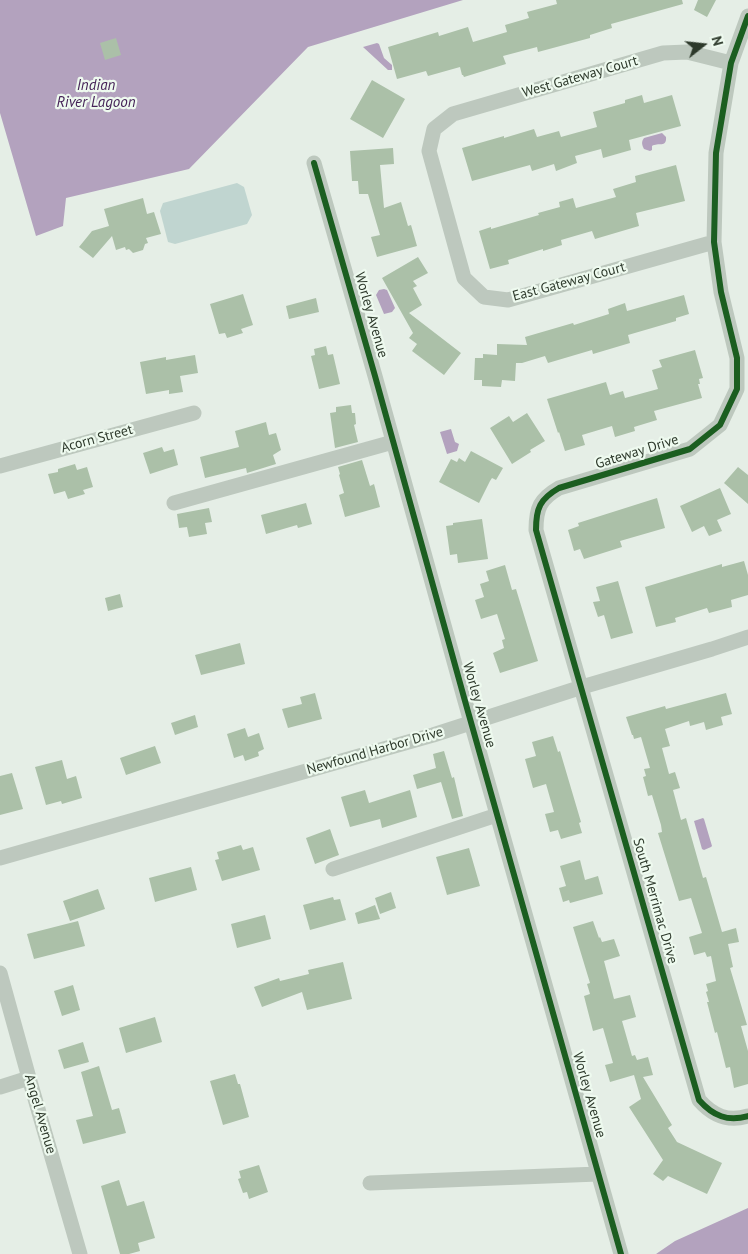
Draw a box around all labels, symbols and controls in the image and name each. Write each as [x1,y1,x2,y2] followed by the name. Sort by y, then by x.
[678,20,728,70] north arrow
[707,34,727,48] text: N
[520,52,640,102] street label: West Gateway Court
[57,77,135,112] water label: Indian River Lagoon
[511,259,627,305] street label: East Gateway Court
[351,270,391,360] street label: Worley Avenue
[59,421,135,457] street label: Acorn Street
[593,431,681,473] street label: Gateway Drive
[459,660,499,750] street label: Worley Avenue
[305,723,445,779] street label: Newfound Harbor Drive
[629,836,681,966] street label: South Merrimac Drive
[569,1050,609,1140] street label: Worley Avenue
[21,1072,59,1156] street label: Angel Avenue

